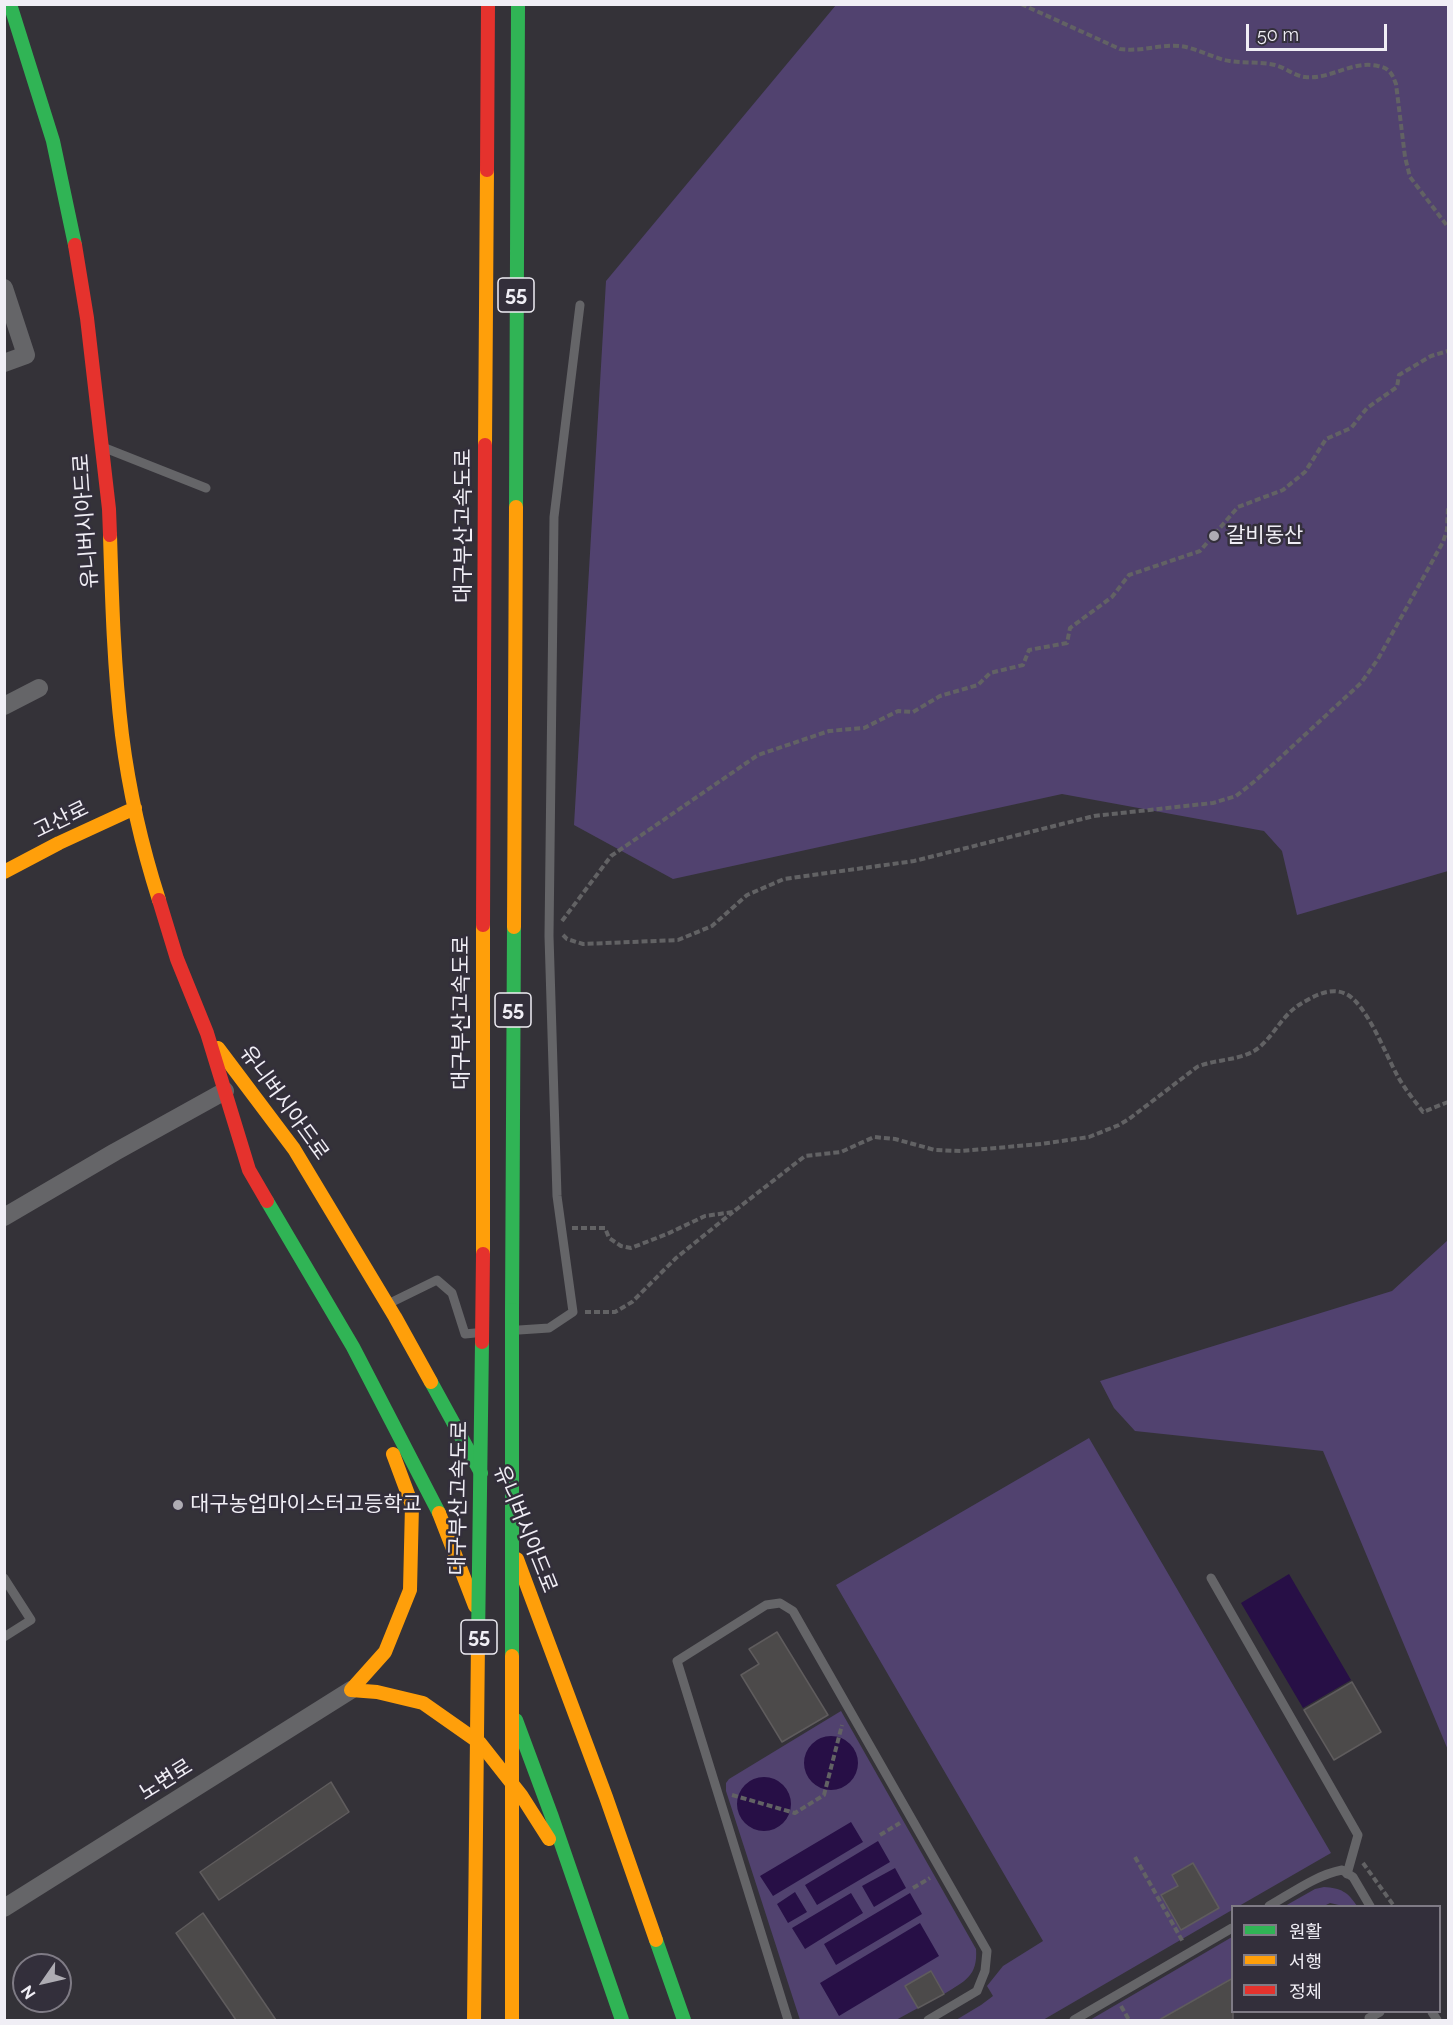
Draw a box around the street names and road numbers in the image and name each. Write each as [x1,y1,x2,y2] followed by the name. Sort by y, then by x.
[498,278,534,312] road number: 55
[451,449,477,603] street label: 대구부산고속도로
[69,453,103,589] street label: 유니버시아드로
[29,796,93,844] street label: 고산로
[449,936,475,1090] street label: 대구부산고속도로
[495,993,531,1027] road number: 55
[234,1041,334,1165] street label: 유니버시아드로
[445,1421,473,1575] street label: 대구부산고속도로
[488,1462,562,1596] street label: 유니버시아드로
[461,1620,497,1654] road number: 55
[135,1754,197,1806] street label: 노변로

